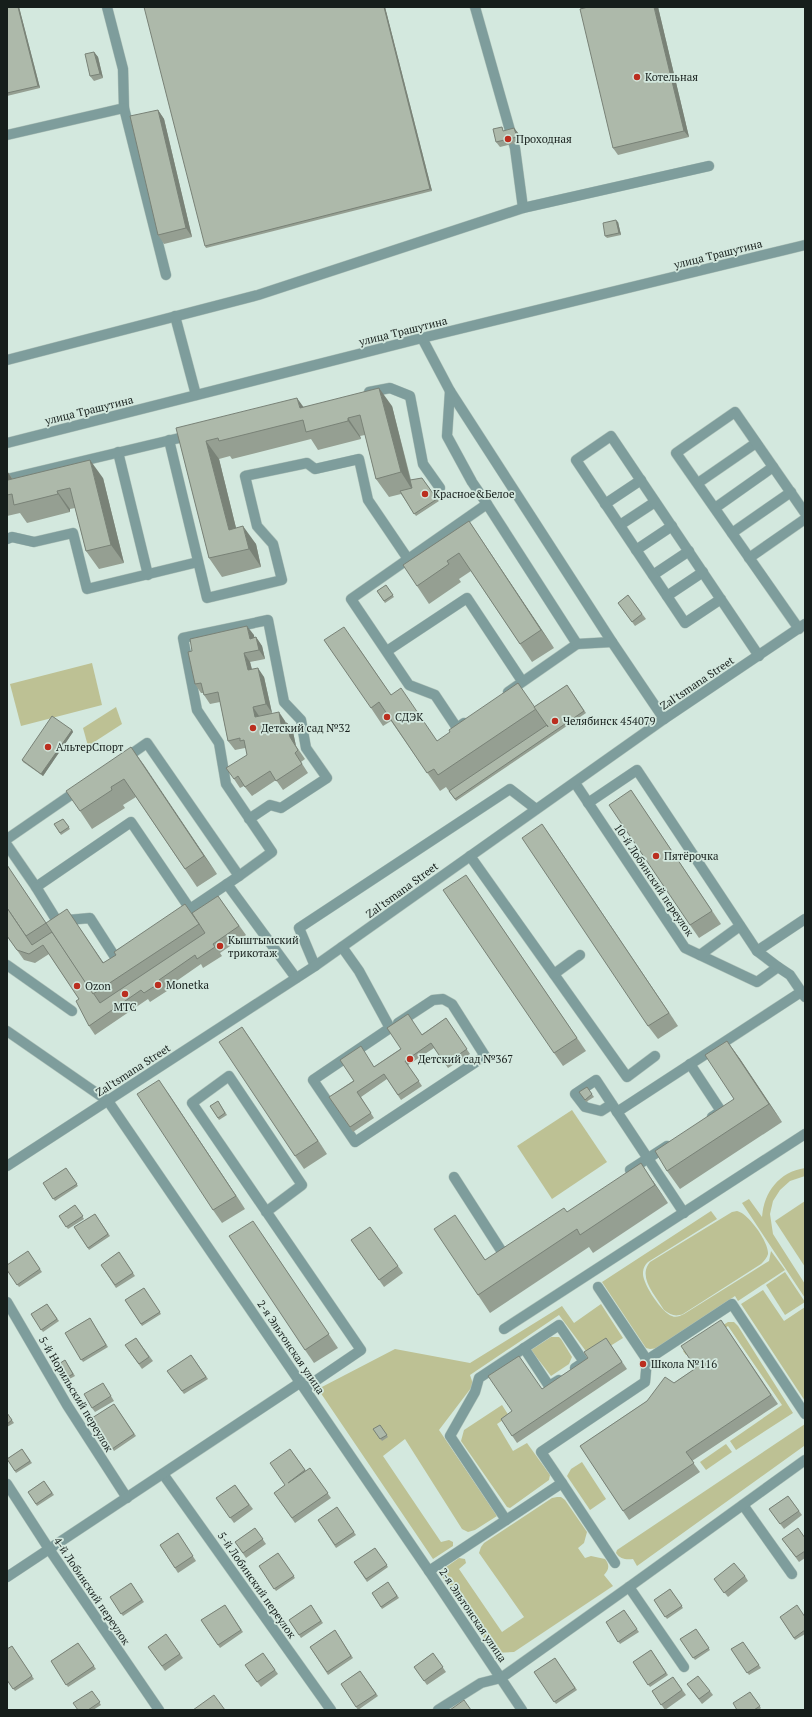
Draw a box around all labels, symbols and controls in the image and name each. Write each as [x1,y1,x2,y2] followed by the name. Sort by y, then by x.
[645,70,698,84] place label: Котельная
[632,72,642,82] marker: Котельная
[516,132,572,146] place label: Проходная
[503,134,513,144] marker: Проходная
[671,236,764,272] street label: улица Трашутина
[356,313,449,349] street label: улица Трашутина
[42,392,135,428] street label: улица Трашутина
[433,487,515,501] place label: Красное&Белое
[420,489,430,499] marker: Красное&Белое
[657,653,737,713] street label: Zal'tsmana Street
[395,710,424,724] place label: СДЭК
[382,712,392,722] marker: СДЭК
[563,714,656,728] place label: Челябинск 454079
[550,716,560,726] marker: Челябинск 454079
[261,721,350,735] place label: Детский сад №32
[248,723,258,733] marker: Детский сад №32
[56,740,124,754] place label: АльтерСпорт
[43,742,53,752] marker: АльтерСпорт
[611,821,697,939] street label: 10-й Лобинский переулок
[664,849,719,863] place label: Пятёрочка
[651,851,661,861] marker: Пятёрочка
[363,859,441,921] street label: Zal'tsmana Street
[228,933,299,960] place label: Кыштымский трикотаж
[215,941,225,951] marker: Кыштымский трикотаж
[166,978,209,992] place label: Monetka
[85,979,111,993] place label: Ozon
[153,980,163,990] marker: Monetka
[72,981,82,991] marker: Ozon
[120,989,130,999] marker: МТС
[113,1000,137,1014] place label: МТС
[93,1041,173,1099] street label: Zal'tsmana Street
[418,1052,513,1066] place label: Детский сад №367
[405,1054,415,1064] marker: Детский сад №367
[254,1297,328,1397] street label: 2-я Эльтонская улица
[36,1333,116,1455] street label: 5-й Норильский переулок
[651,1357,717,1371] place label: Школа №116
[638,1359,648,1369] marker: Школа №116
[215,1529,299,1641] street label: 5-й Лобинский переулок
[51,1534,133,1648] street label: 4-й Лобинский переулок
[436,1565,510,1665] street label: 2-я Эльтонская улица

